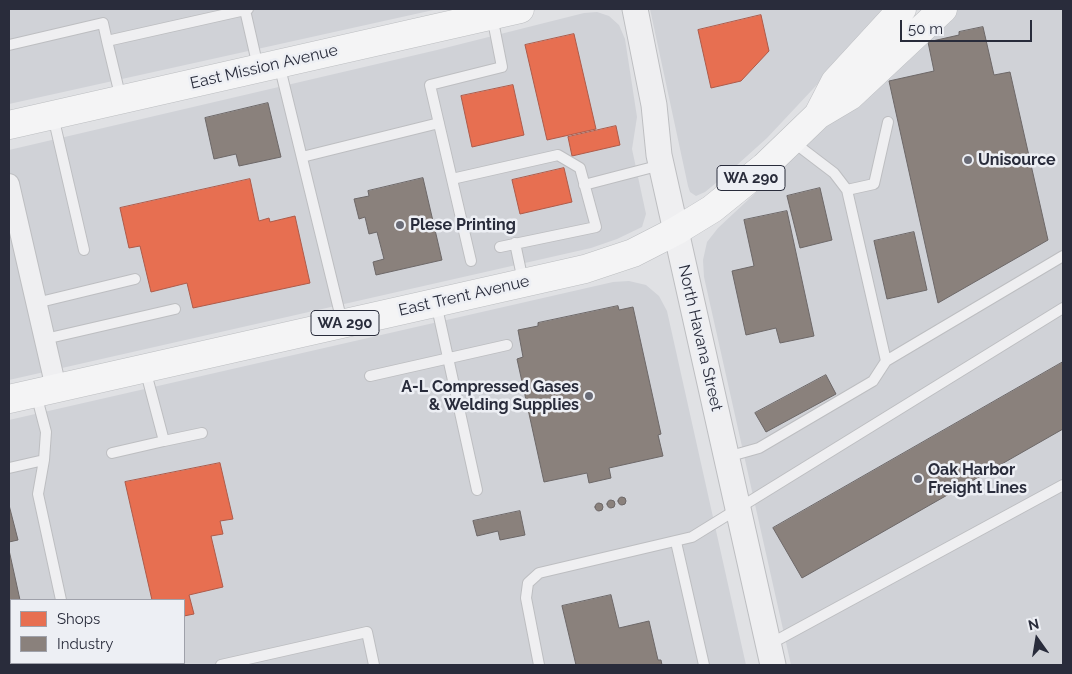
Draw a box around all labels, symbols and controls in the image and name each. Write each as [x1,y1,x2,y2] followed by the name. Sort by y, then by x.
[902,10,1034,42] scale bar
[908,20,943,38] text: 50 m
[188,41,340,93] street label: East Mission Avenue
[978,150,1056,170] place label: Unisource
[962,154,974,166] marker: Unisource
[717,166,785,190] road number: WA 290
[410,215,516,235] place label: Plese Printing
[394,219,406,231] marker: Plese Printing
[674,263,726,413] street label: North Havana Street
[397,272,531,320] street label: East Trent Avenue
[311,310,379,336] road number: WA 290
[401,377,579,415] place label: A-L Compressed Gases & Welding Supplies
[583,390,595,402] marker: A-L Compressed Gases & Welding Supplies
[928,460,1027,498] place label: Oak Harbor Freight Lines
[912,473,924,485] marker: Oak Harbor Freight Lines
[10,599,185,664] legend
[57,610,100,628] text: Shops
[1012,614,1062,664] north arrow
[1027,615,1041,633] text: N
[57,635,113,653] text: Industry

